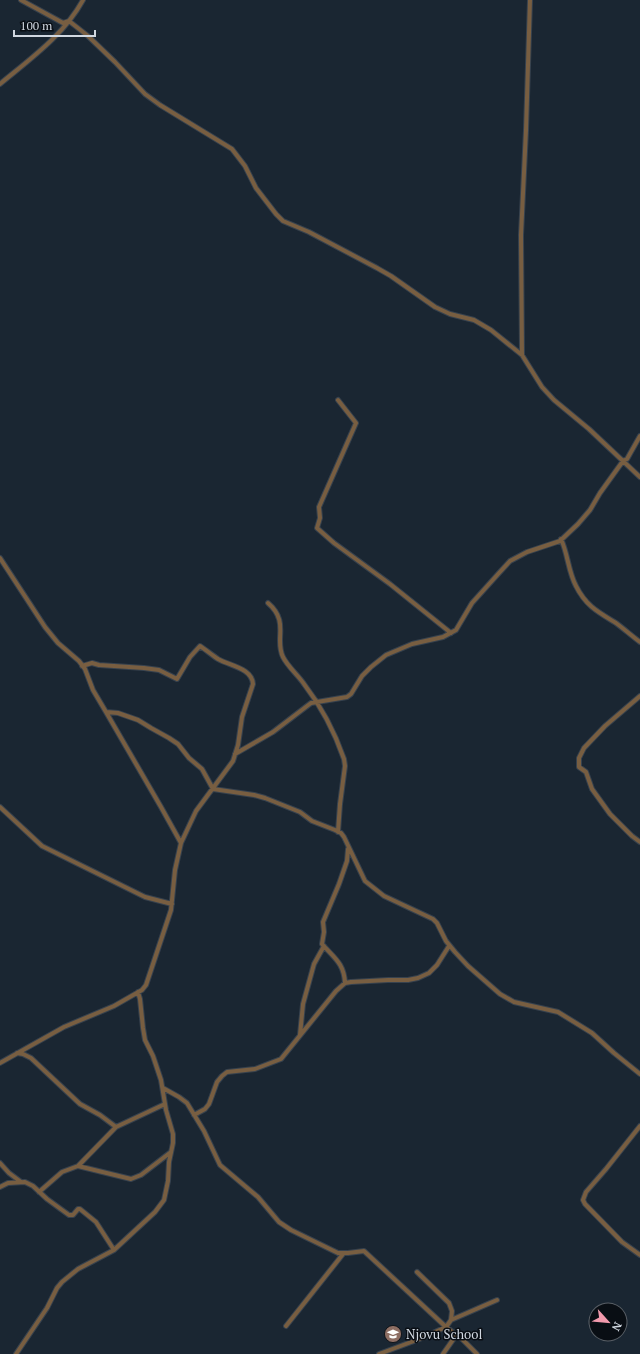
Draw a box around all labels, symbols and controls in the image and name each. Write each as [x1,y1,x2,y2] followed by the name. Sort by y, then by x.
[14,12,95,38] scale bar
[20,18,53,33] text: 100 m
[588,1302,628,1342] north arrow
[608,1320,625,1334] text: N
[383,1324,403,1344] school or university icon: Njovu School
[406,1325,482,1343] place label: Njovu School

